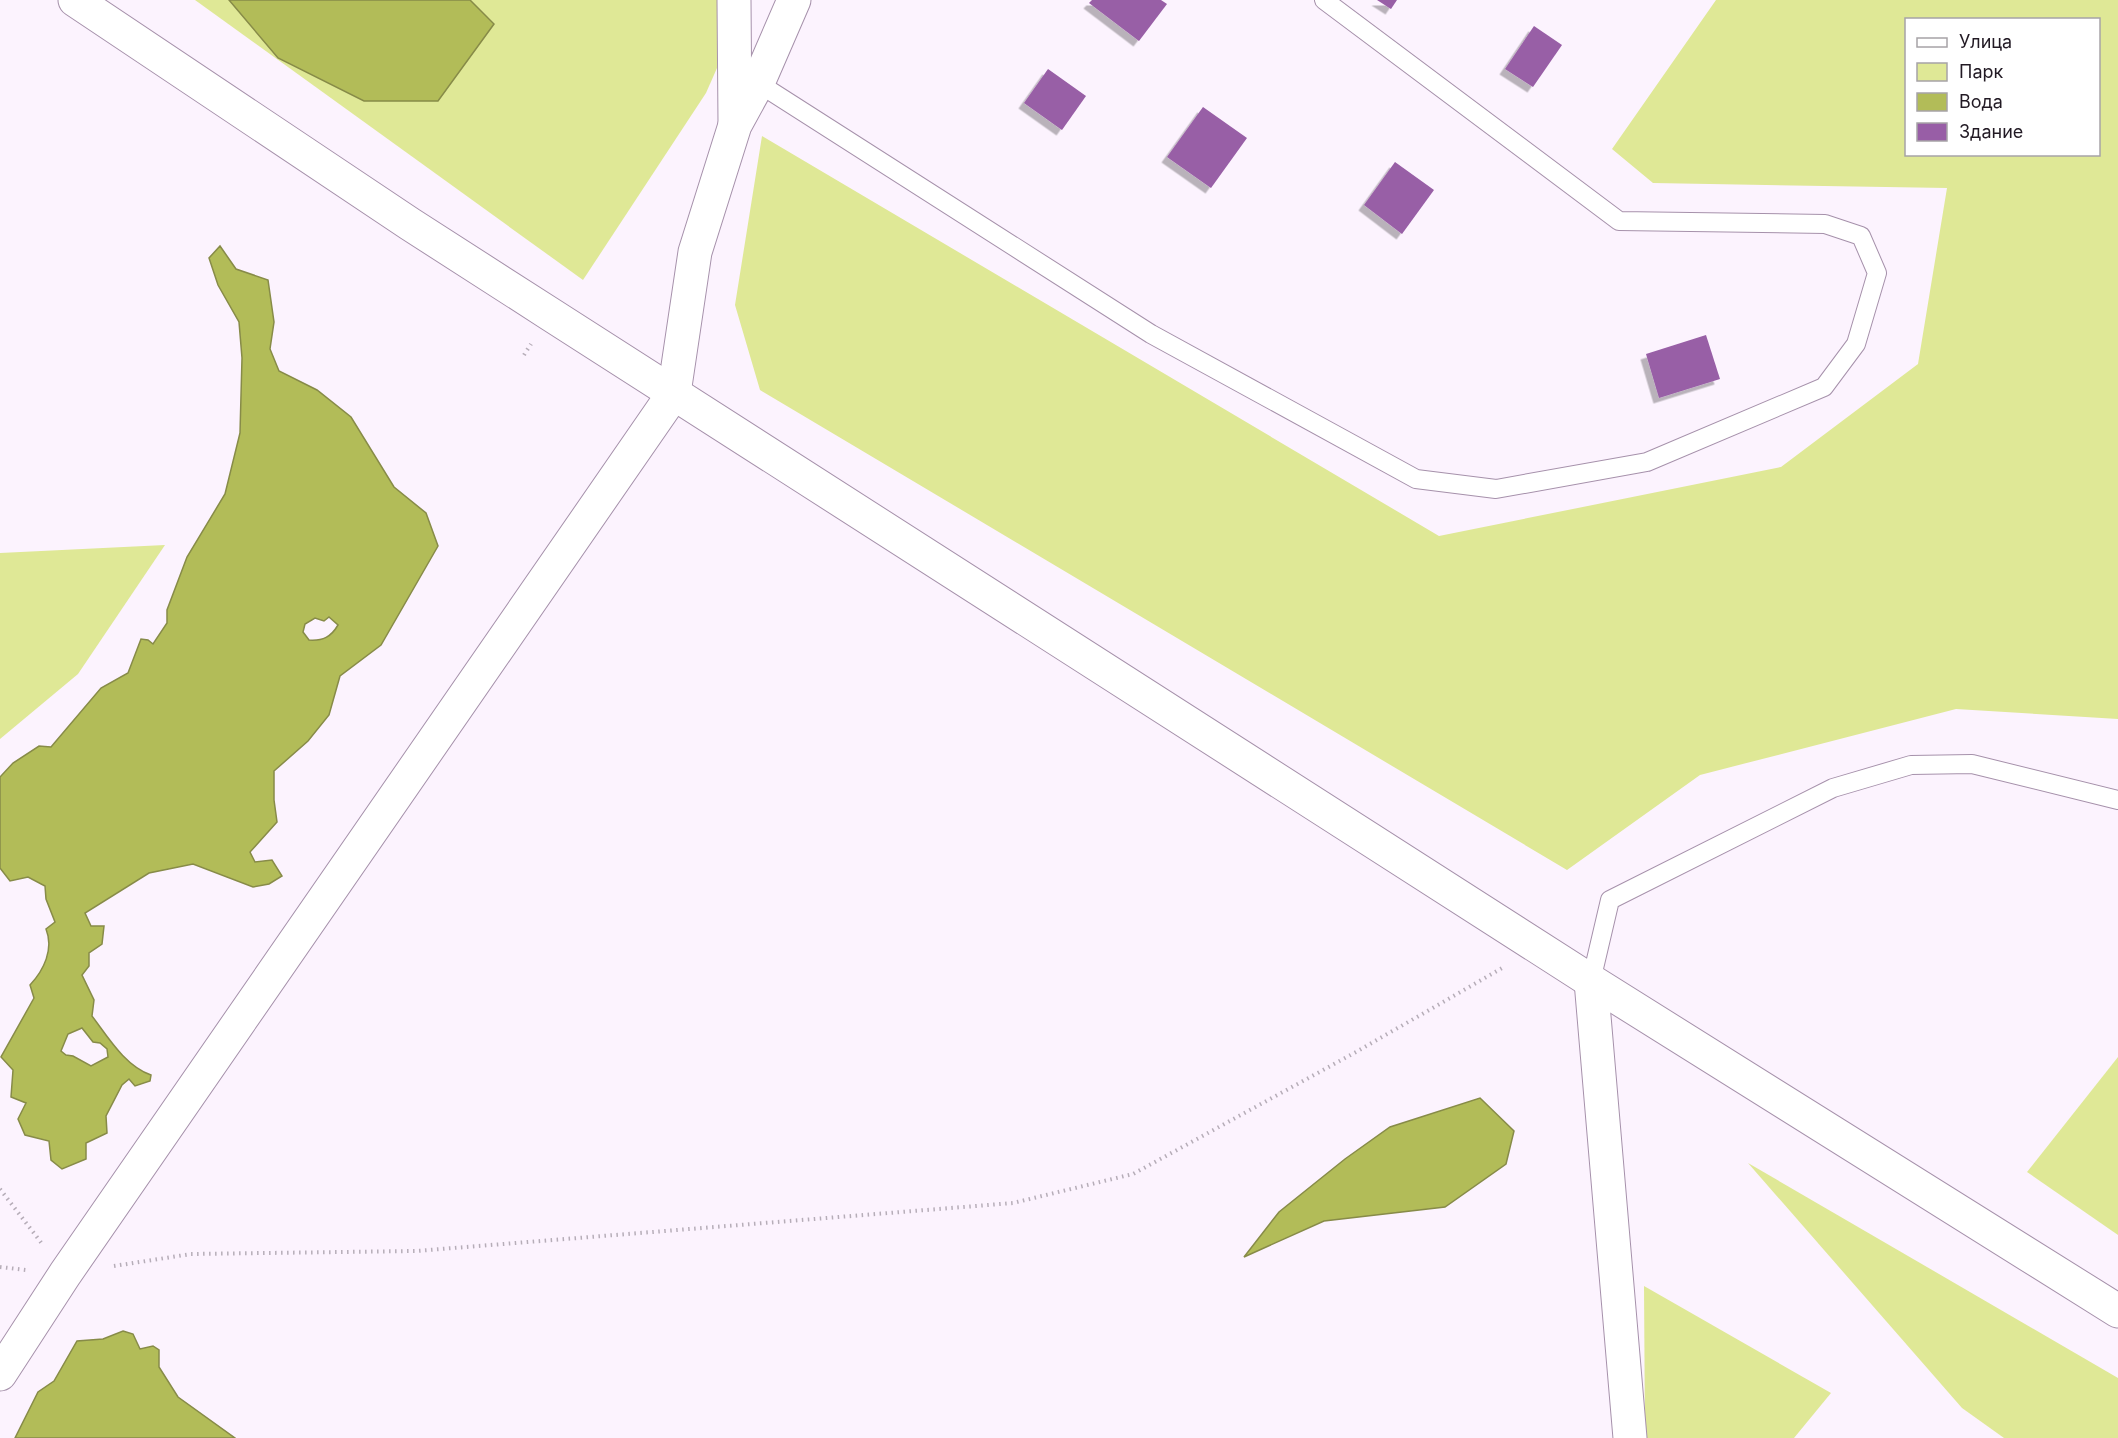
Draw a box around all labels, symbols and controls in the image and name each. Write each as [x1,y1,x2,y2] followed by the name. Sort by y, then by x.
[1905,18,2100,156] legend
[1959,31,2012,52] text: Улица
[1959,61,2004,82] text: Парк
[1959,91,2003,112] text: Вода
[1959,121,2023,142] text: Здание

